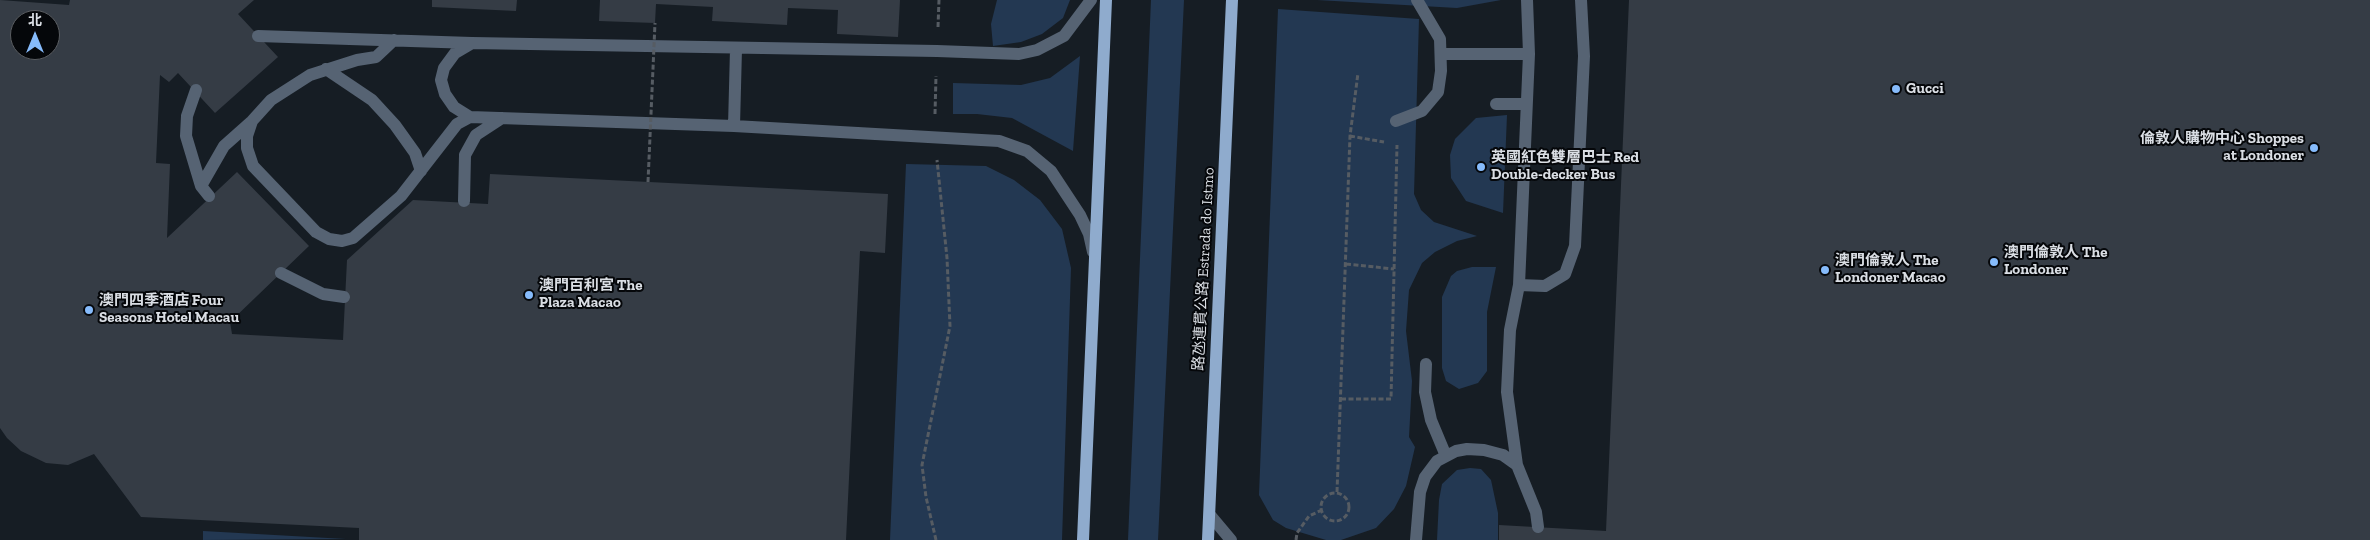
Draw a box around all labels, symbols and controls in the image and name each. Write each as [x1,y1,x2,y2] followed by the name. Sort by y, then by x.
[10,10,60,60] north arrow
[28,12,42,29] text: 北
[1906,80,1944,98] place label: Gucci
[1890,83,1902,95] marker: Gucci
[2140,130,2304,165] place label: 倫敦人購物中心 Shoppes at Londoner
[2308,142,2320,154] marker: 倫敦人購物中心 Shoppes at Londoner
[1491,149,1639,184] place label: 英國紅色雙層巴士 Red Double-decker Bus
[1475,161,1487,173] marker: 英國紅色雙層巴士 Red Double-decker Bus
[1190,167,1218,371] street label: 路氹連貫公路 Estrada do Istmo
[2004,244,2108,279] place label: 澳門倫敦人 The Londoner
[1835,252,1946,287] place label: 澳門倫敦人 The Londoner Macao
[1988,256,2000,268] marker: 澳門倫敦人 The Londoner
[1819,264,1831,276] marker: 澳門倫敦人 The Londoner Macao
[539,277,643,312] place label: 澳門百利宮 The Plaza Macao
[523,289,535,301] marker: 澳門百利宮 The Plaza Macao
[99,292,239,327] place label: 澳門四季酒店 Four Seasons Hotel Macau
[83,304,95,316] marker: 澳門四季酒店 Four Seasons Hotel Macau

